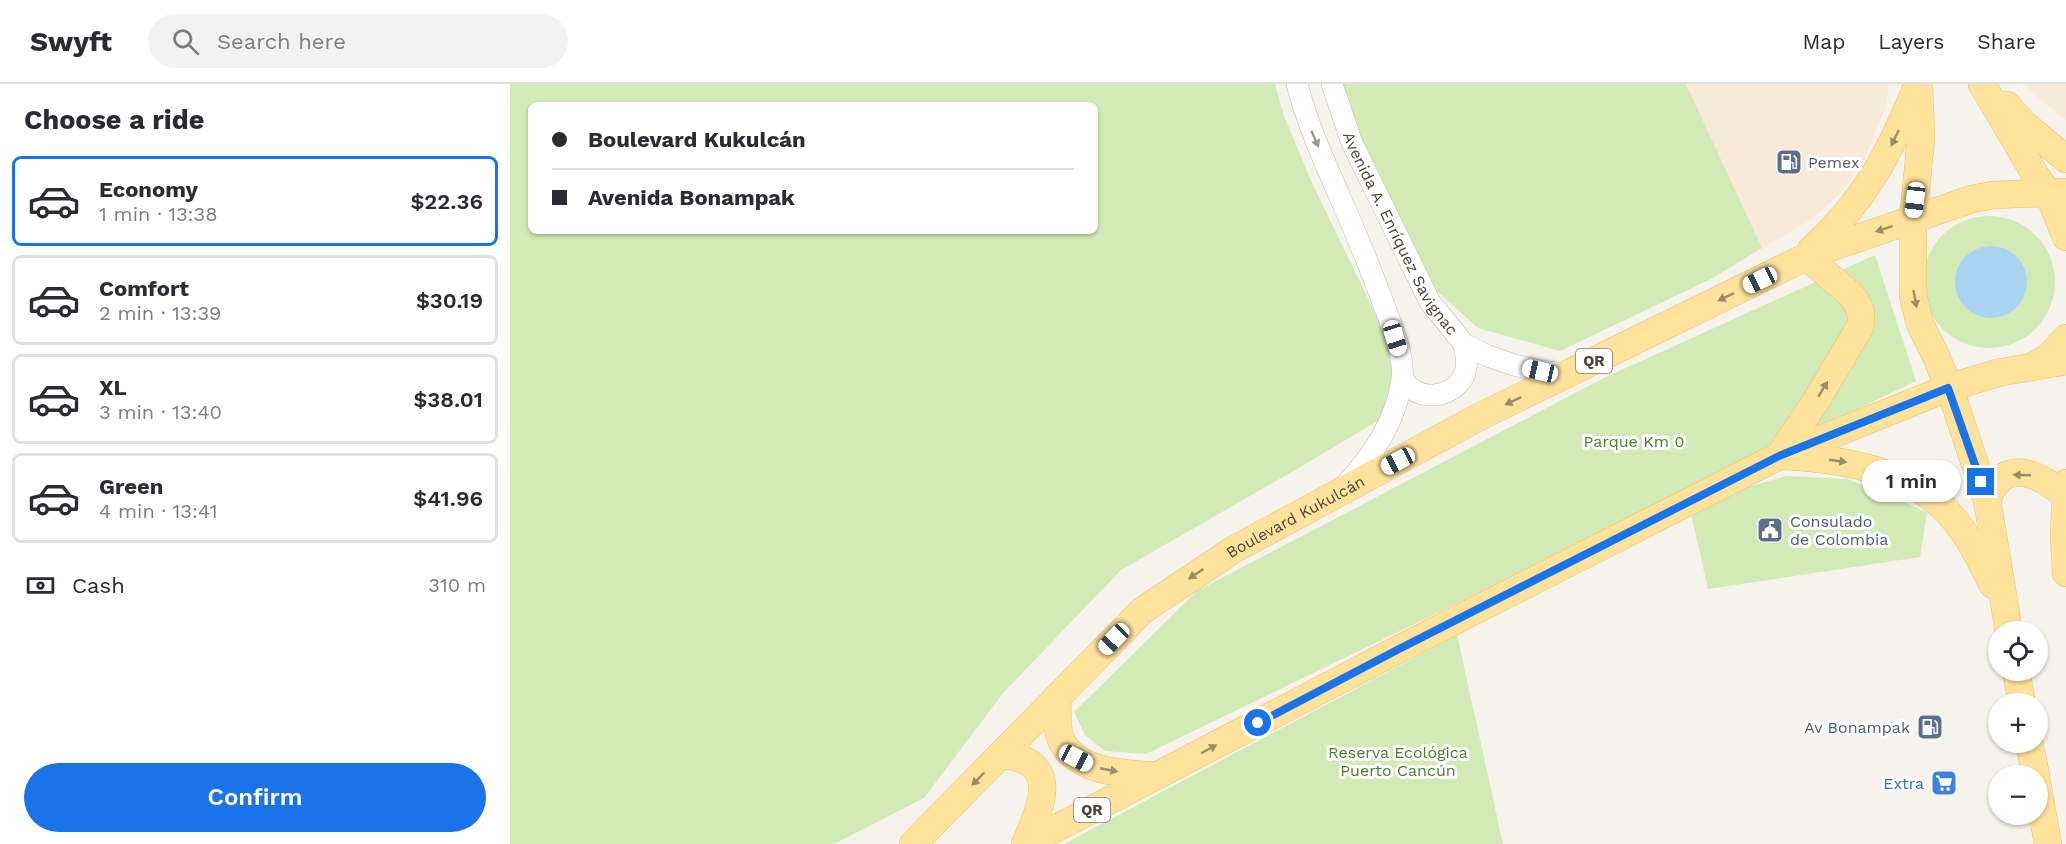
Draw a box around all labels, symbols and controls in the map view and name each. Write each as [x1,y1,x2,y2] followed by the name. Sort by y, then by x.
[148,14,568,68] search box
[30,25,112,58] text: Swyft
[169,25,202,58] icon: search
[217,29,346,54] text: Search here
[1802,29,1845,54] text: Map
[1878,29,1944,54] text: Layers
[1977,29,2036,54] text: Share
[24,104,204,136] text: Choose a ride
[588,127,806,152] text: Boulevard Kukulcán
[1339,129,1462,339] street label: Avenida A. Enríquez Savignac
[1891,130,1900,147] one-way arrow
[1310,131,1320,149] one-way arrow
[1774,147,1804,177] fuel station icon: Pemex
[1808,153,1860,172] place label: Pemex
[27,174,81,228] icon: car
[99,177,198,202] text: Economy
[1904,181,1926,219] car
[588,185,795,210] text: Avenida Bonampak
[410,189,483,214] text: $22.36
[99,202,218,226] text: 1 min · 13:38
[1875,225,1893,234] one-way arrow
[1740,264,1780,296] car
[27,273,81,327] icon: car
[99,276,189,301] text: Comfort
[416,288,483,313] text: $30.19
[1910,290,1919,309] one-way arrow
[1717,292,1734,301] one-way arrow
[99,301,221,325] text: 2 min · 13:39
[1381,318,1409,358] car
[1576,349,1612,373] road number: QR
[1520,358,1560,384] car
[27,372,81,426] icon: car
[99,375,127,400] text: XL
[1818,380,1828,397] one-way arrow
[413,387,483,412] text: $38.01
[1504,396,1521,406] one-way arrow
[99,400,222,424] text: 3 min · 13:40
[1584,432,1684,451] park label: Parque Km 0
[1378,445,1418,477] car
[1828,457,1847,466] one-way arrow
[1861,461,1960,503] callout: 1 min
[1967,468,1994,495] route end
[1886,469,1937,493] text: 1 min
[2012,470,2031,479] one-way arrow
[27,471,81,525] icon: car
[1222,471,1368,562] street label: Boulevard Kukulcán
[99,474,163,499] text: Green
[413,486,483,511] text: $41.96
[99,499,218,523] text: 4 min · 13:41
[1790,512,1888,549] place label: Consulado de Colombia
[1755,515,1785,545] public building icon: Consulado de Colombia
[1188,568,1204,579] one-way arrow
[24,569,57,602] icon: cash
[72,573,125,598] text: Cash
[428,573,486,597] text: 310 m
[1095,620,1133,658] car
[1988,621,2048,825] map controls
[1988,621,2048,681] button: locate
[1988,693,2048,753] button: +
[1244,709,1271,736] route start
[1915,712,1945,742] fuel station icon: Av Bonampak
[1804,718,1910,737] place label: Av Bonampak
[1056,742,1096,774] car
[1328,743,1468,780] park label: Reserva Ecológica Puerto Cancún
[1200,744,1217,754] one-way arrow
[24,763,486,832] button: Confirm
[1988,765,2048,825] button: −
[1099,766,1118,775] one-way arrow
[1929,768,1959,798] supermarket icon: Extra
[972,771,986,785] one-way arrow
[1883,774,1924,793] place label: Extra
[1074,798,1110,822] road number: QR

